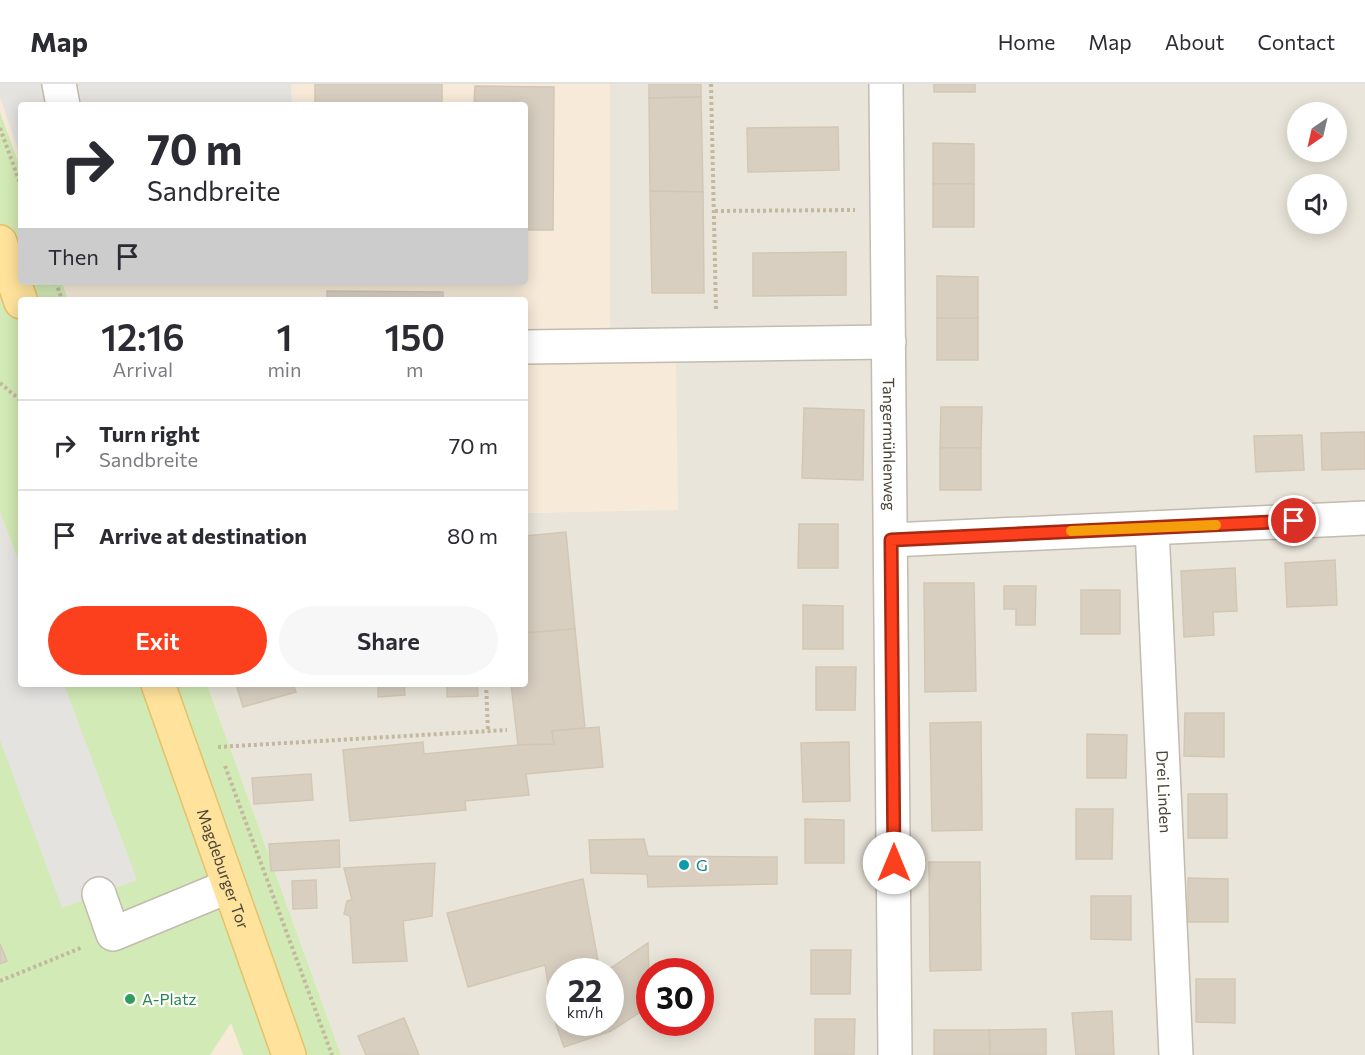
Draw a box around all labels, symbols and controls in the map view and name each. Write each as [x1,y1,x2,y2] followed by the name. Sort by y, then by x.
[30,24,88,58] text: Map
[998,29,1055,54] text: Home
[1088,29,1132,54] text: Map
[1165,29,1224,54] text: About
[1257,29,1335,54] text: Contact
[1287,102,1347,162] north arrow
[1287,102,1347,234] map controls
[147,122,242,174] text: 70 m
[48,126,126,204] icon: right
[147,174,281,207] text: Sandbreite
[1287,174,1347,234] button: sound
[111,240,144,273] icon: arrive
[48,243,99,270] text: Then
[101,314,185,358] text: 12:16
[276,314,292,358] text: 1
[384,314,445,358] text: 150
[112,357,173,381] text: Arrival
[267,357,301,381] text: min
[406,357,423,381] text: m
[880,377,900,511] street label: Tangermühlenweg
[99,420,200,447] text: Turn right
[48,429,81,462] icon: right
[449,432,498,459] text: 70 m
[99,447,198,471] text: Sandbreite
[1268,495,1319,546] pin
[1277,504,1310,537] icon: arrive
[48,519,81,552] icon: arrive
[99,522,307,549] text: Arrive at destination
[447,522,498,549] text: 80 m
[48,606,267,675] button: Exit
[279,606,498,675] button: Share
[1153,750,1176,834] street label: Drei Linden
[194,806,254,932] street label: Magdeburger Tor
[862,831,926,895] position arrow
[696,855,708,874] place label: G
[677,858,691,872] marker: G
[636,958,714,1036] speed limit sign: 30
[568,971,602,1008] text: 22
[142,989,197,1008] place label: A-Platz
[123,992,137,1006] marker: A-Platz
[567,1003,603,1021] text: km/h

